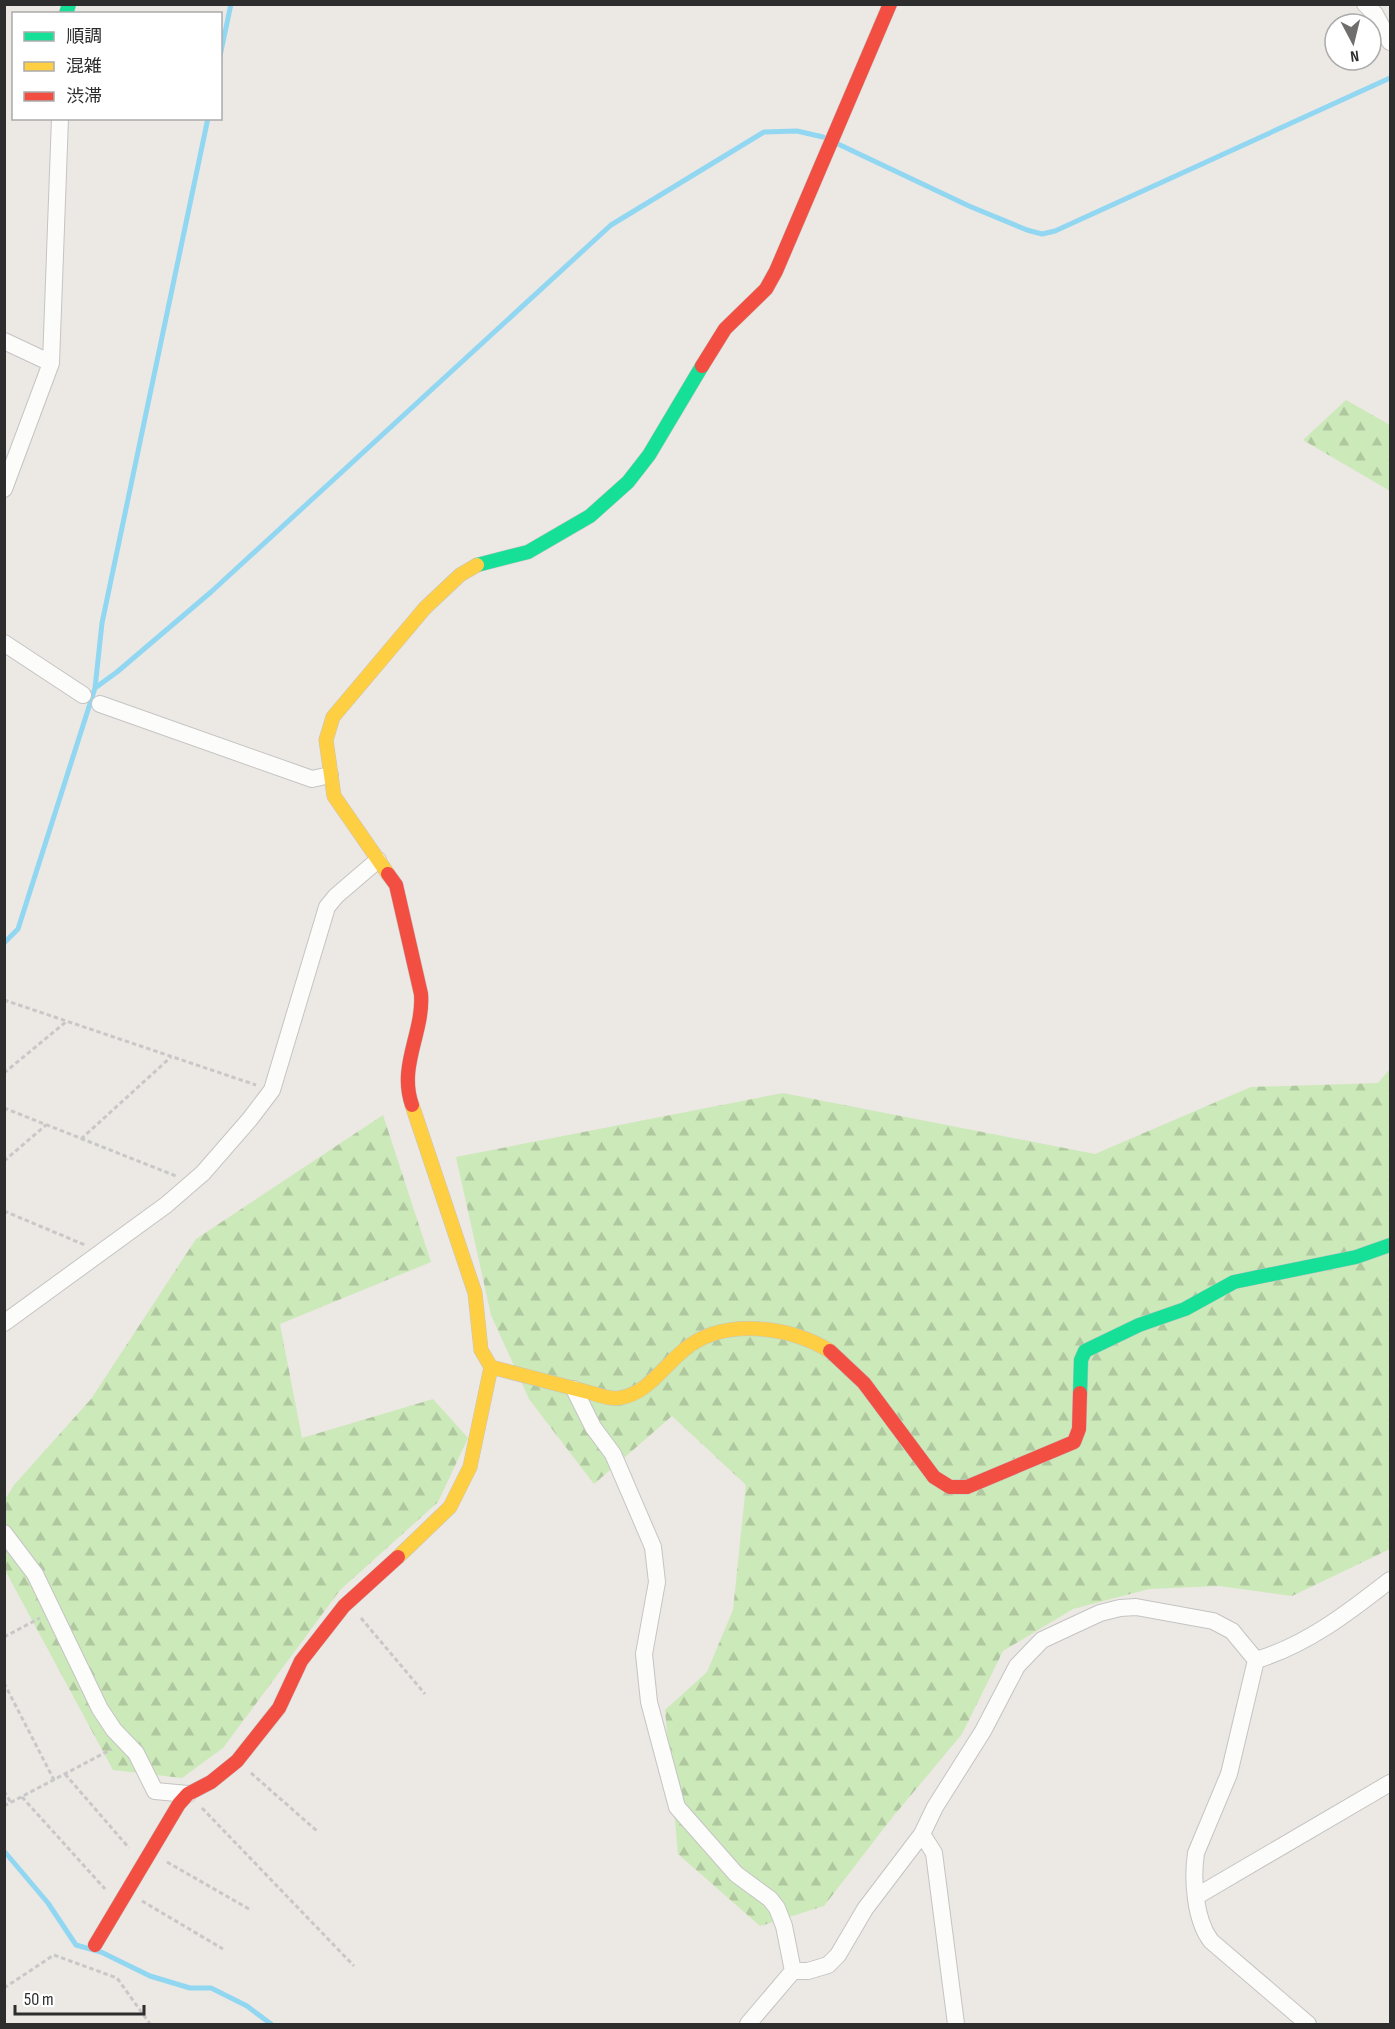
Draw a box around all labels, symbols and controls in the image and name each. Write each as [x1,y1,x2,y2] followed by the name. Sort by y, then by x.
[12,12,222,120] legend
[1323,12,1383,72] north arrow
[66,26,102,47] text: 順調
[1349,45,1360,65] text: N
[66,56,102,77] text: 混雑
[66,86,102,107] text: 渋滞
[15,1978,144,2016] scale bar
[24,1989,54,2010] text: 50 m

